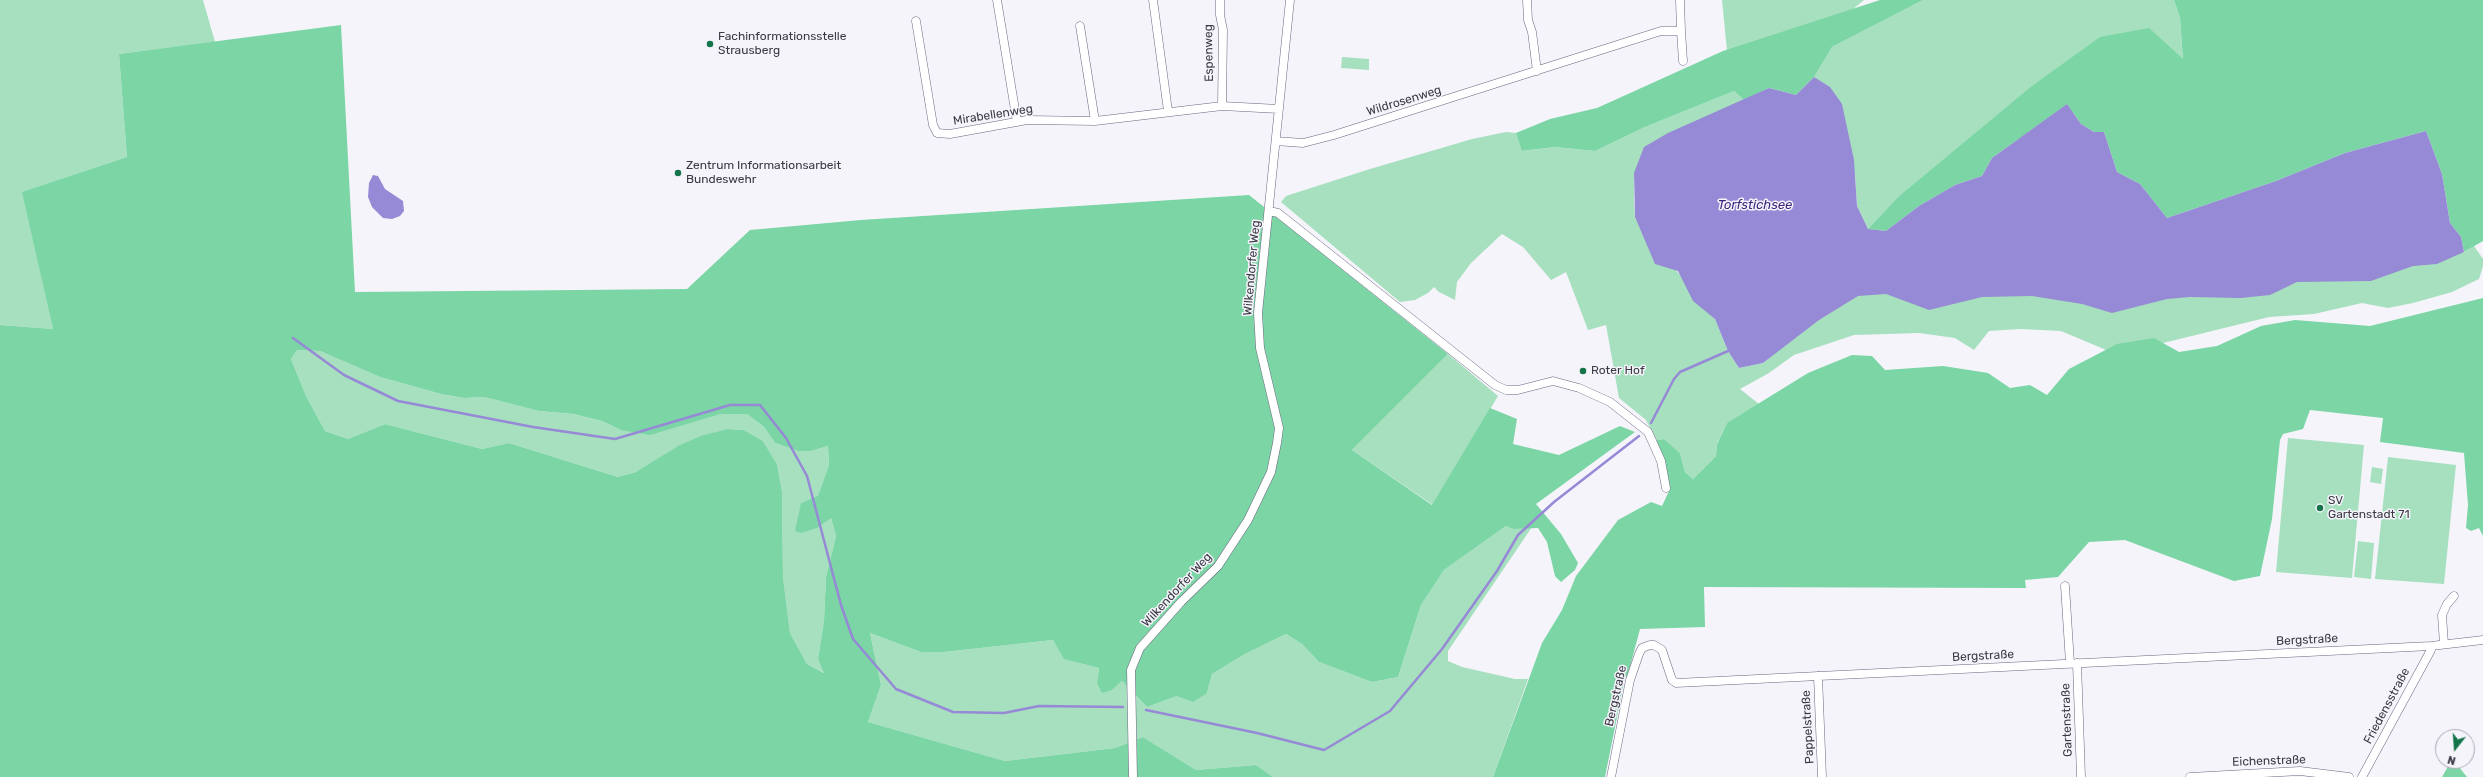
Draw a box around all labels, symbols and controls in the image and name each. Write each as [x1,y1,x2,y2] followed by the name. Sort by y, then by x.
[1201,24,1217,82] street label: Espenweg
[718,30,846,58] place label: Fachinformationsstelle Strausberg
[705,39,715,49] marker: Fachinformationsstelle Strausberg
[1365,83,1443,119] street label: Wildrosenweg
[952,102,1034,128] street label: Mirabellenweg
[686,159,841,187] place label: Zentrum Informationsarbeit Bundeswehr
[673,168,683,178] marker: Zentrum Informationsarbeit Bundeswehr
[1718,197,1792,213] water label: Torfstichsee
[1241,220,1263,316] street label: Wilkendorfer Weg
[1591,364,1645,378] place label: Roter Hof
[1578,366,1588,376] marker: Roter Hof
[2328,494,2410,522] place label: SV Gartenstadt 71
[2315,503,2325,513] marker: SV Gartenstadt 71
[1139,550,1215,630] street label: Wilkendorfer Weg
[2276,631,2338,649] street label: Bergstraße
[1952,647,2014,665] street label: Bergstraße
[1602,664,1630,728] street label: Bergstraße
[2361,666,2413,746] street label: Friedensstraße
[2059,683,2075,757] street label: Gartenstraße
[1799,690,1817,764] street label: Pappelstraße
[2435,729,2475,769] north arrow
[2232,753,2306,769] street label: Eichenstraße
[2446,753,2457,767] text: N

